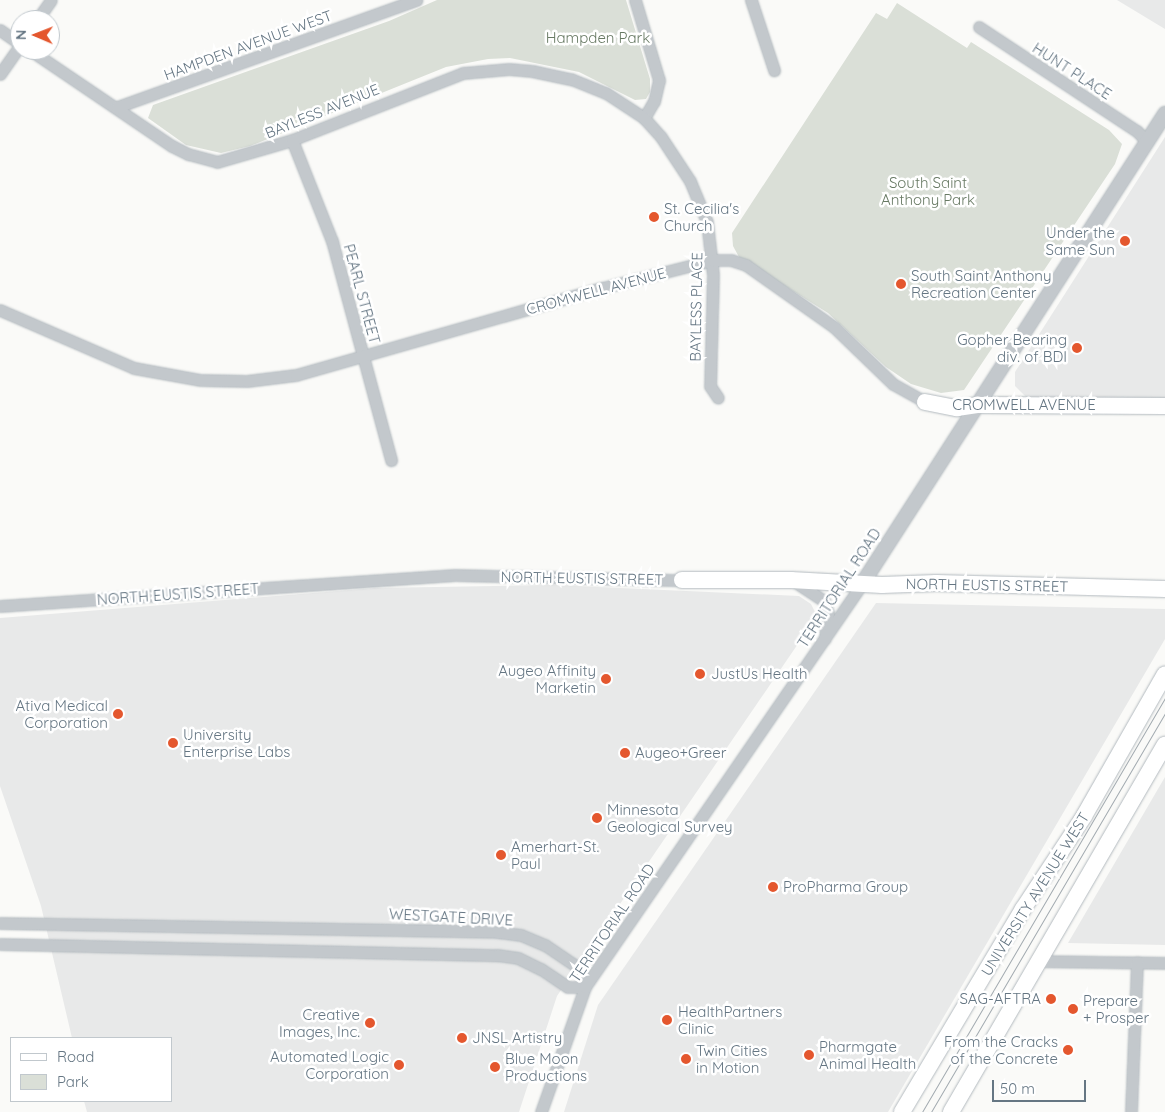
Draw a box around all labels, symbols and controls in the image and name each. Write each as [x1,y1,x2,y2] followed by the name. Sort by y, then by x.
[161,6,335,84] street label: HAMPDEN AVENUE WEST
[10,10,60,60] north arrow
[12,29,30,40] text: N
[546,29,650,47] park label: Hampden Park
[1029,39,1115,103] street label: HUNT PLACE
[262,80,382,142] street label: BAYLESS AVENUE
[881,173,975,208] park label: South Saint Anthony Park
[664,199,739,234] place label: St. Cecilia's Church
[648,211,660,223] marker: St. Cecilia's Church
[1046,223,1115,258] place label: Under the Same Sun
[1119,235,1131,247] marker: Under the Same Sun
[340,242,384,346] street label: PEARL STREET
[686,252,706,362] street label: BAYLESS PLACE
[524,264,668,318] street label: CROMWELL AVENUE
[911,266,1051,301] place label: South Saint Anthony Recreation Center
[895,278,907,290] marker: South Saint Anthony Recreation Center
[957,330,1067,365] place label: Gopher Bearing div. of BDI
[1071,342,1083,354] marker: Gopher Bearing div. of BDI
[952,396,1096,414] street label: CROMWELL AVENUE
[794,525,884,651] street label: TERRITORIAL ROAD
[501,568,663,588] street label: NORTH EUSTIS STREET
[906,575,1068,595] street label: NORTH EUSTIS STREET
[96,579,260,609] street label: NORTH EUSTIS STREET
[498,661,596,696] place label: Augeo Affinity Marketin
[711,665,807,683] place label: JustUs Health
[693,667,707,681] marker: JustUs Health
[600,673,612,685] marker: Augeo Affinity Marketin
[15,696,108,731] place label: Ativa Medical Corporation
[112,708,124,720] marker: Ativa Medical Corporation
[183,725,290,760] place label: University Enterprise Labs
[167,737,179,749] marker: University Enterprise Labs
[635,744,727,762] place label: Augeo+Greer
[619,747,631,759] marker: Augeo+Greer
[607,800,733,835] place label: Minnesota Geological Survey
[977,809,1093,979] street label: UNIVERSITY AVENUE WEST
[591,812,603,824] marker: Minnesota Geological Survey
[511,837,599,872] place label: Amerhart-St. Paul
[495,849,507,861] marker: Amerhart-St. Paul
[566,860,658,986] street label: TERRITORIAL ROAD
[783,878,908,896] place label: ProPharma Group
[767,881,779,893] marker: ProPharma Group
[388,905,514,929] street label: WESTGATE DRIVE
[959,990,1041,1008] place label: SAG-AFTRA
[1083,991,1149,1026] place label: Prepare + Prosper
[1045,993,1057,1005] marker: SAG-AFTRA
[678,1002,782,1037] place label: HealthPartners Clinic
[1067,1003,1079,1015] marker: Prepare + Prosper
[279,1005,360,1040] place label: Creative Images, Inc.
[660,1013,674,1027] marker: HealthPartners Clinic
[364,1017,376,1029] marker: Creative Images, Inc.
[472,1029,562,1047] place label: JNSL Artistry
[456,1032,468,1044] marker: JNSL Artistry
[944,1032,1058,1067] place label: From the Cracks of the Concrete
[10,1037,172,1102] legend
[819,1037,916,1072] place label: Pharmgate Animal Health
[696,1041,767,1076] place label: Twin Cities in Motion
[1062,1044,1074,1056] marker: From the Cracks of the Concrete
[57,1047,94,1066] text: Road
[270,1047,389,1082] place label: Automated Logic Corporation
[505,1049,587,1084] place label: Blue Moon Productions
[803,1049,815,1061] marker: Pharmgate Animal Health
[680,1053,692,1065] marker: Twin Cities in Motion
[393,1059,405,1071] marker: Automated Logic Corporation
[489,1061,501,1073] marker: Blue Moon Productions
[995,1070,1089,1102] scale bar
[57,1072,89,1091] text: Park
[1000,1079,1035,1098] text: 50 m

